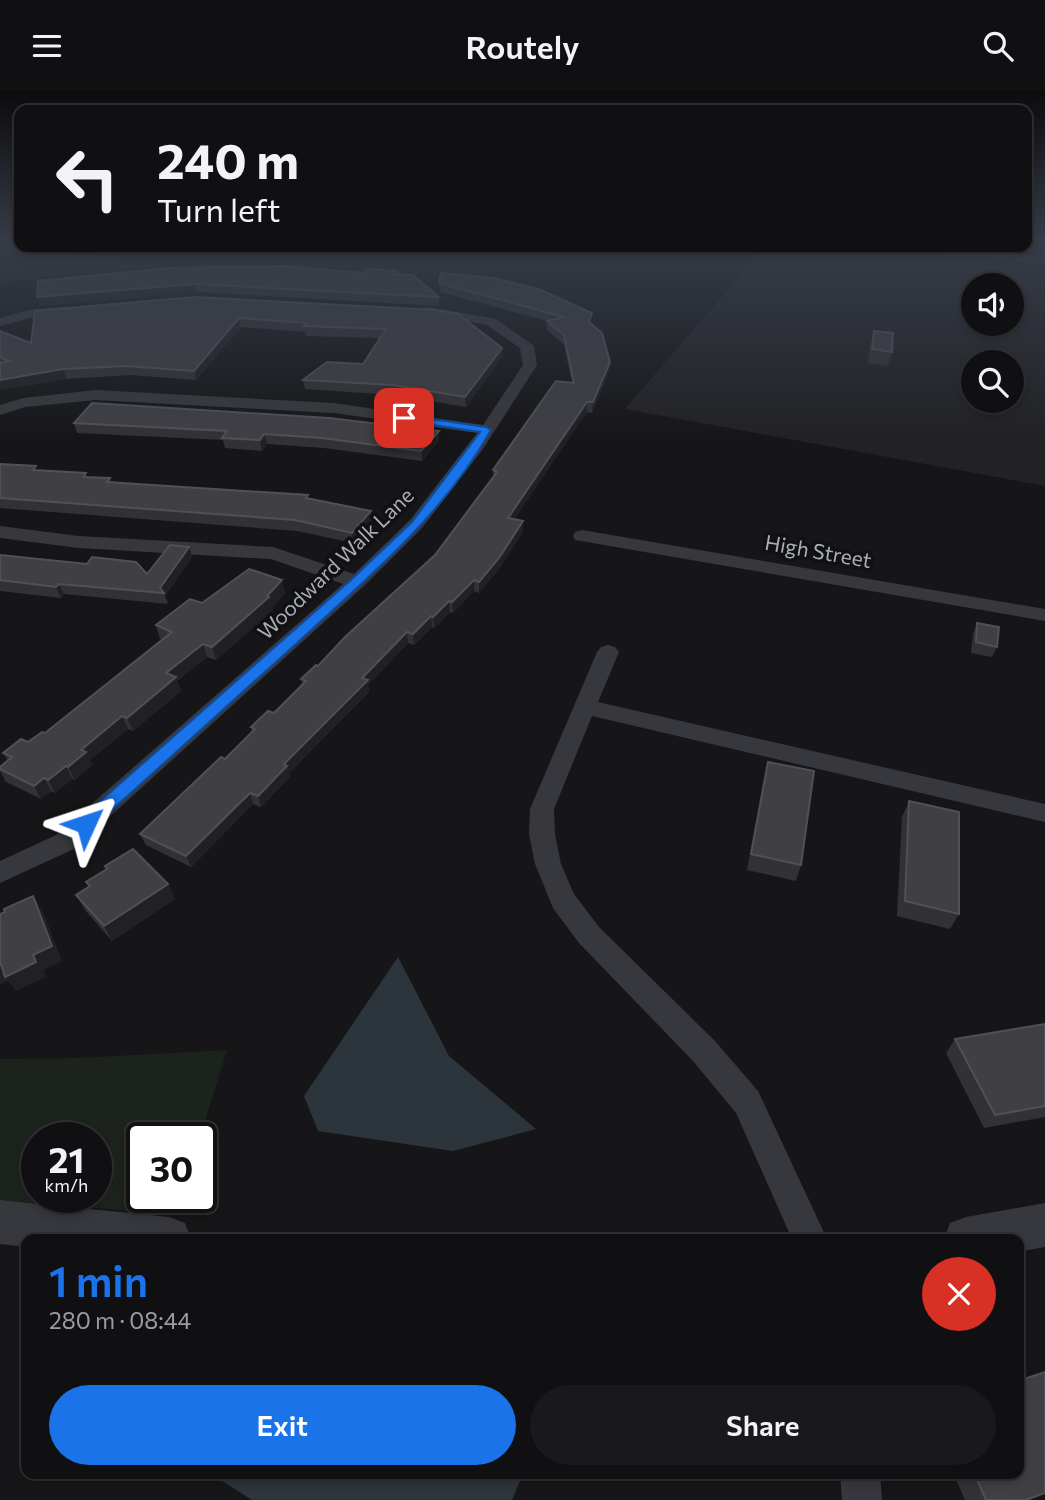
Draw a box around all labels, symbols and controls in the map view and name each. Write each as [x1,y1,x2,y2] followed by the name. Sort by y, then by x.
[466,26,579,66] text: Routely
[28,27,66,65] icon: menu
[979,27,1017,65] icon: search
[157,129,299,189] text: 240 m
[42,133,133,224] icon: left
[157,189,281,229] text: Turn left
[961,273,1024,413] map controls
[961,273,1024,336] button: sound
[961,350,1024,413] button: search
[374,388,434,448] pin
[385,399,423,437] icon: arrive
[252,482,418,644] street label: Woodward Walk Lane
[763,529,874,572] street label: High Street
[49,787,123,861] position arrow
[126,1122,217,1213] speed limit sign: 30
[49,1137,84,1180] text: 21
[45,1174,88,1196] text: km/h
[49,1254,148,1306] text: 1 min
[922,1257,996,1331] button: close
[49,1306,191,1334] text: 280 m · 08:44
[49,1385,516,1465] button: Exit
[530,1385,996,1465] button: Share

